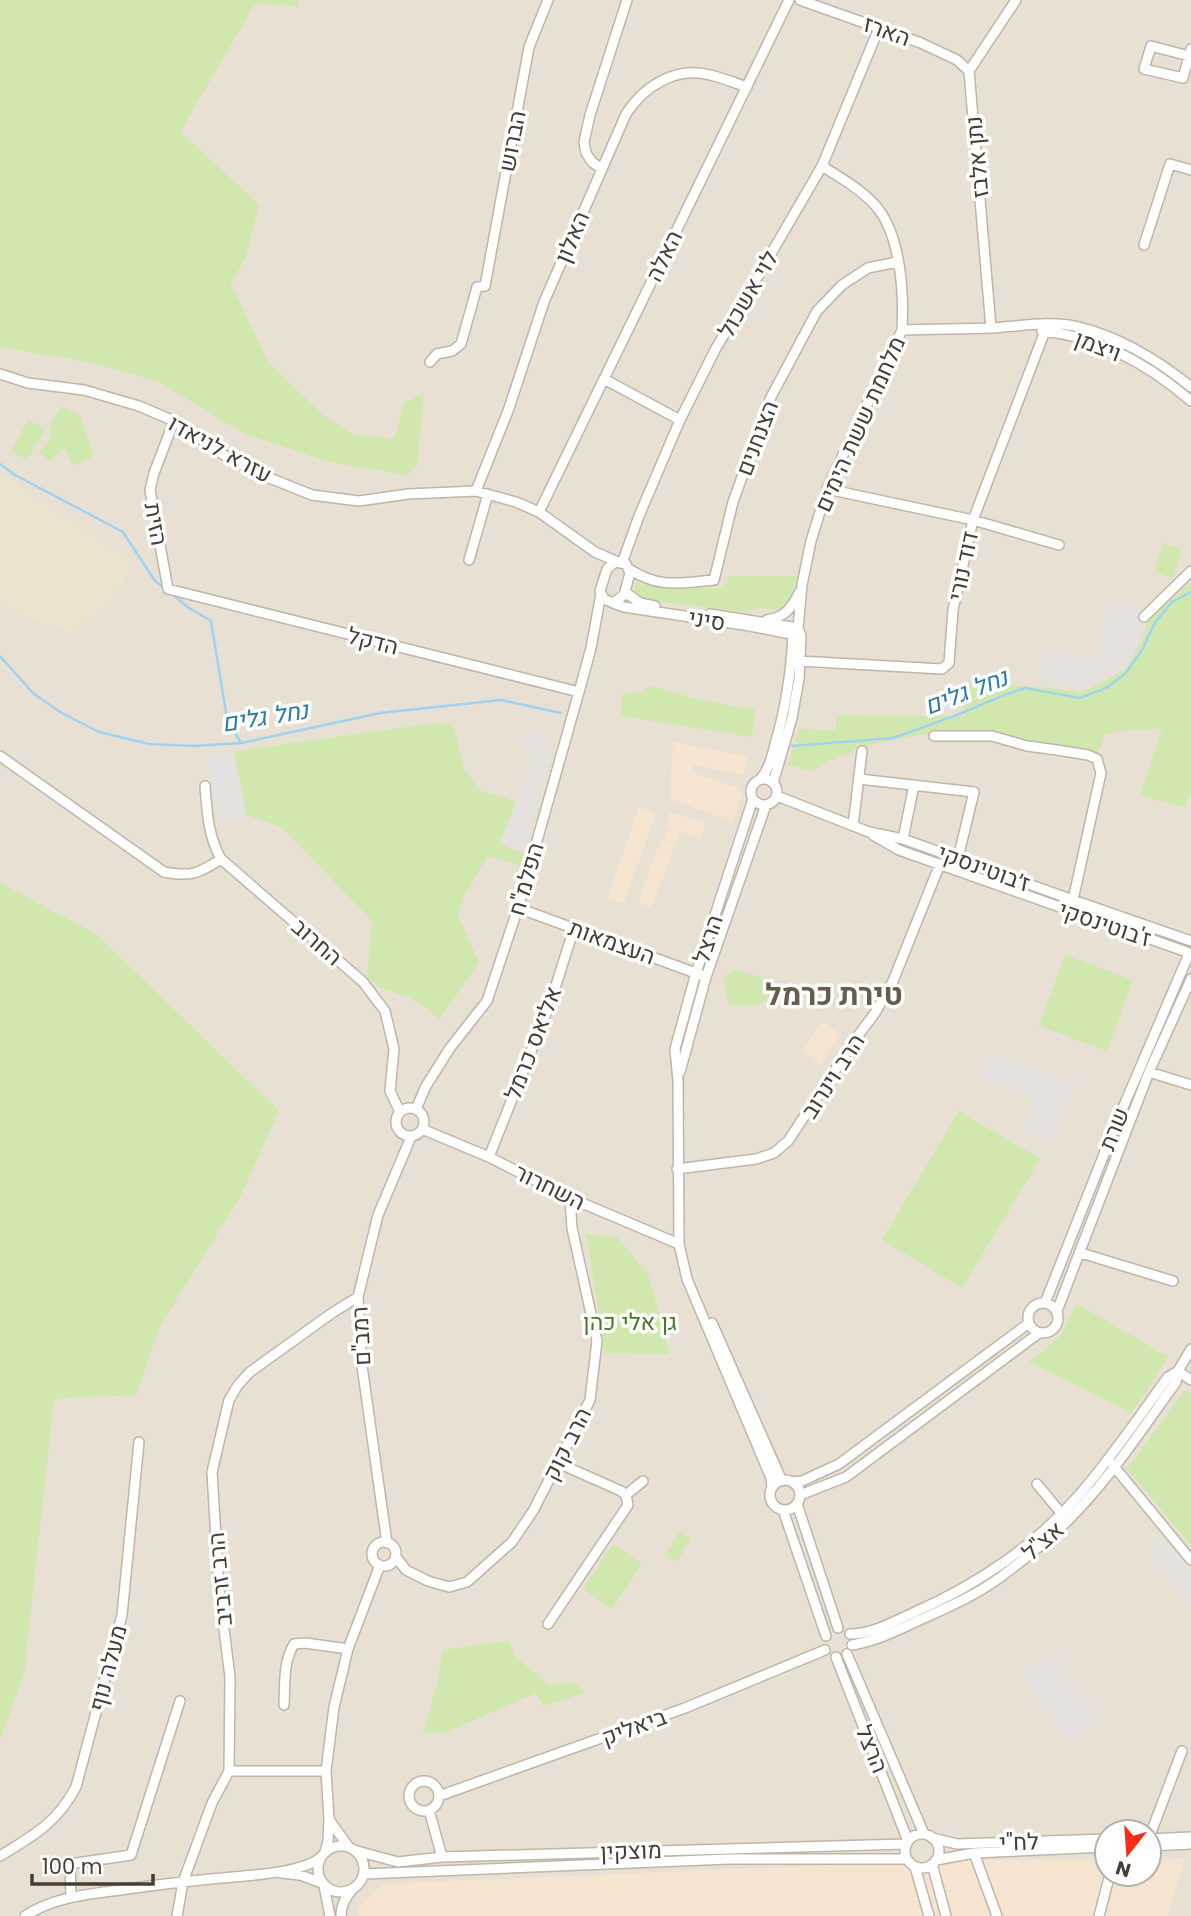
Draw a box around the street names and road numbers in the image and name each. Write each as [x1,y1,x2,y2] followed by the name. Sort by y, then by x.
[859,8,915,54] street label: הארז
[490,108,534,174] street label: הברוש
[957,115,997,199] street label: נתן אלבז
[547,206,597,268] street label: האלון
[638,225,690,287] street label: האלה
[710,245,786,343] street label: לוי אשכול
[1070,323,1126,369] street label: ויצמן
[807,331,913,517] street label: מלחמת ששת הימים
[728,396,786,480] street label: הצנחנים
[162,407,278,491] street label: עזרא לניאדו
[137,500,175,548] street label: הזית
[940,528,986,604] street label: דוד נורי
[686,601,728,639] street label: סיני
[344,619,402,663] street label: הדקל
[933,837,1035,899] street label: ז׳בוטינסקי
[500,839,552,919] street label: הפלמ"ח
[1054,893,1156,955] street label: ז'בוטינסקי
[285,911,349,973] street label: החרוב
[685,911,731,967] street label: הרצל
[564,912,660,972] street label: העצמאות
[497,982,569,1104] street label: אליאס כרמל
[794,1027,872,1125] street label: הרב וינרוב
[1091,1103,1137,1155] street label: שרת
[509,1156,591,1218] street label: השחרור
[343,1306,379,1366] street label: רמב"ם
[535,1402,599,1486] street label: הרב קוק
[1015,1514,1071,1568] street label: אצ"ל
[200,1531,240,1627] street label: הרב זרביב
[81,1621,135,1715] street label: מעלה נוף
[597,1701,671,1753] street label: ביאליק
[848,1720,896,1778] street label: הרצל
[999,1825,1039,1859] street label: לח"י
[600,1834,662,1868] street label: מוצקין

